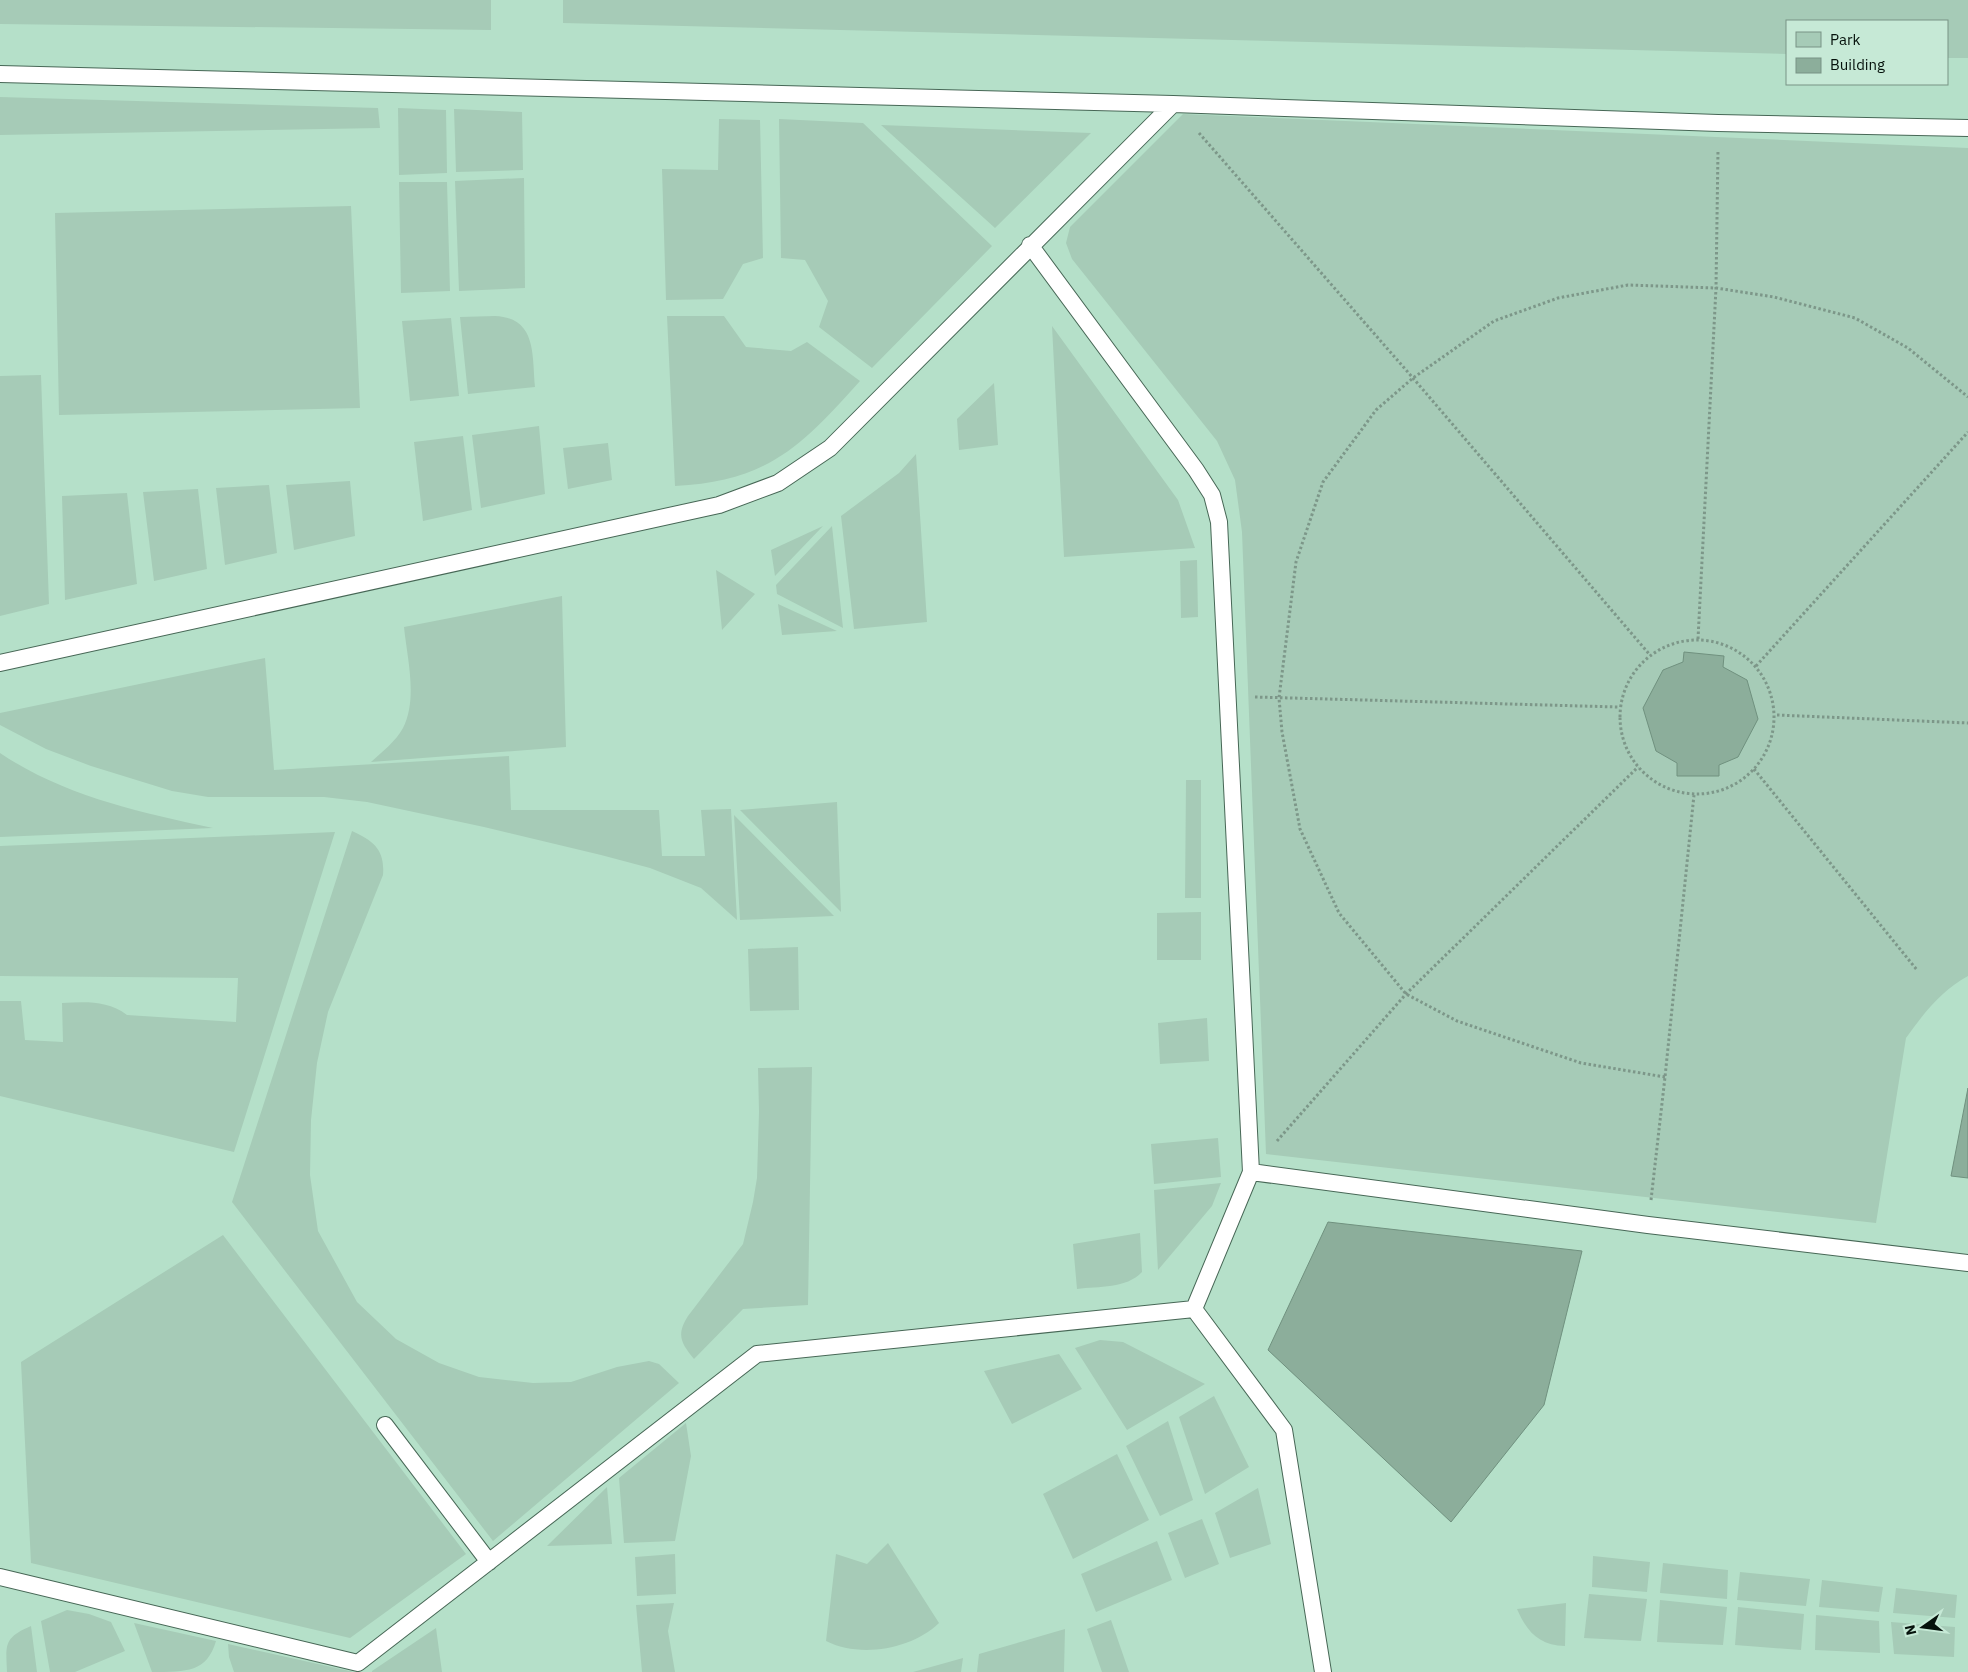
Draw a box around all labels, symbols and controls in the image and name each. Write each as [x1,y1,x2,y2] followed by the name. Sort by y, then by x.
[1786,20,1948,85] legend
[1830,30,1860,49] text: Park
[1830,55,1885,74] text: Building
[1898,1602,1948,1652] north arrow
[1900,1623,1920,1637] text: N

